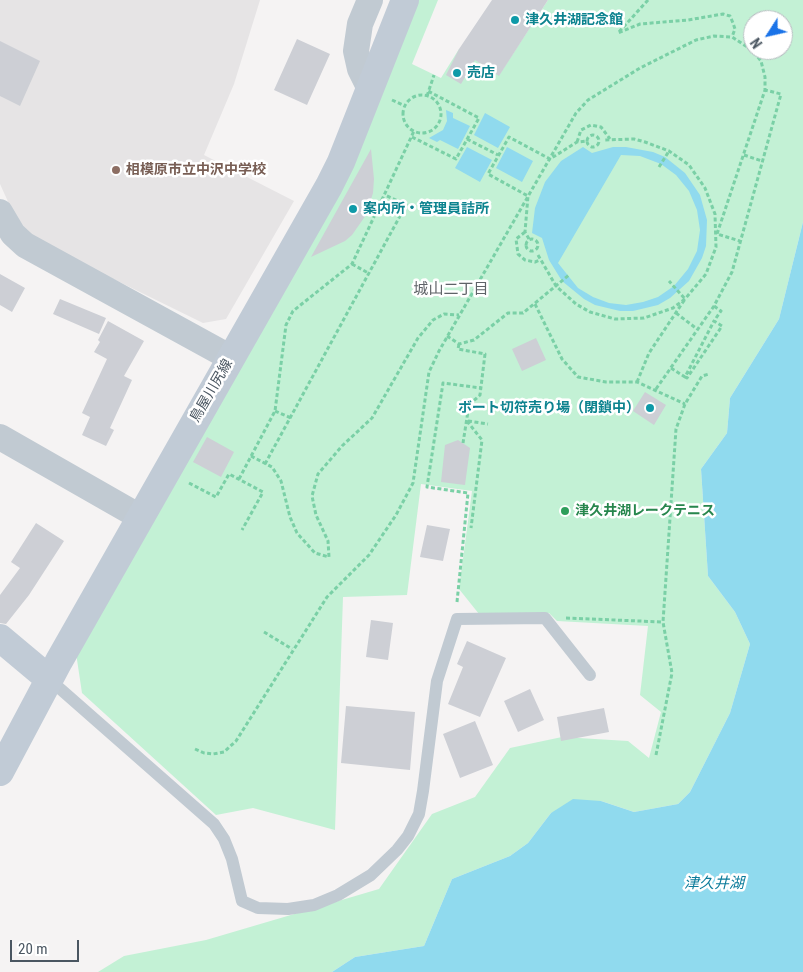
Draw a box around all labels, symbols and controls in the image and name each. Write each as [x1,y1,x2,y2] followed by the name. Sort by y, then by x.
[743,10,793,60] north arrow
[525,12,623,28] place label: 津久井湖記念館
[509,14,521,26] marker: 津久井湖記念館
[748,35,766,51] text: N
[467,65,495,81] place label: 売店
[451,67,463,79] marker: 売店
[126,162,266,178] place label: 相模原市立中沢中学校
[110,164,122,176] marker: 相模原市立中沢中学校
[363,201,489,217] place label: 案内所・管理員詰所
[347,203,359,215] marker: 案内所・管理員詰所
[414,281,488,299] district label: 城山二丁目
[187,356,237,426] street label: 鳥屋川尻線
[458,400,640,416] place label: ボート切符売り場（閉鎖中）
[644,402,656,414] marker: ボート切符売り場（閉鎖中）
[575,503,715,519] place label: 津久井湖レークテニス
[559,505,571,517] marker: 津久井湖レークテニス
[684,875,744,893] water label: 津久井湖
[12,930,81,962] scale bar
[18,940,48,958] text: 20 m

